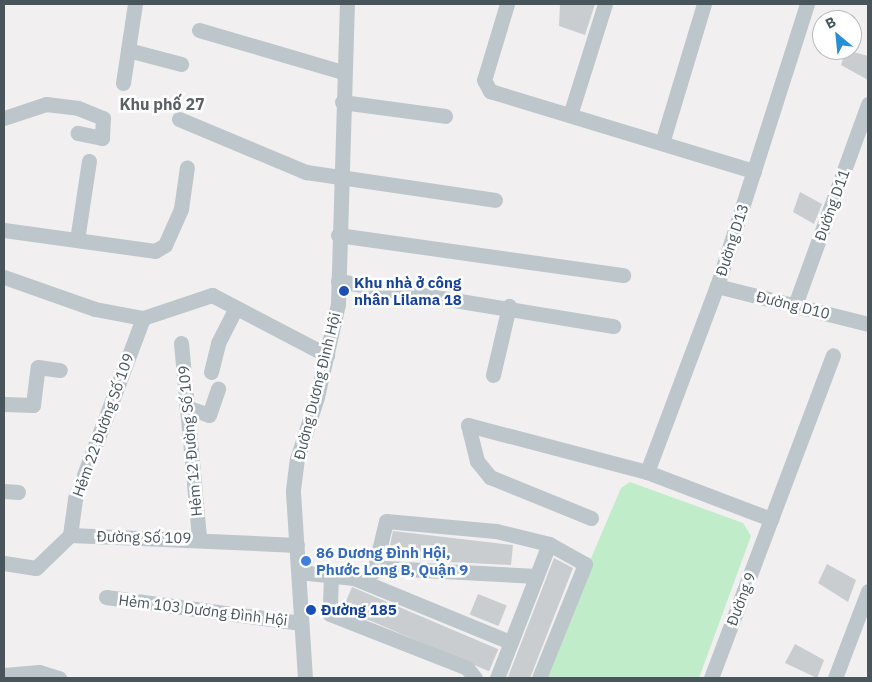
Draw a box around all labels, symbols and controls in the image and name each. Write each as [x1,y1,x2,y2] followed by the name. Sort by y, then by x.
[812,10,862,60] north arrow
[822,12,839,33] text: B
[119,94,205,114] district label: Khu phố 27
[811,167,853,243] street label: Đường D11
[712,202,752,278] street label: Đường D13
[354,273,462,308] place label: Khu nhà ở công nhân Lilama 18
[338,285,350,297] marker: Khu nhà ở công nhân Lilama 18
[754,287,832,323] street label: Đường D10
[290,310,344,462] street label: Đường Dương Đình Hội
[69,351,137,499] street label: Hẻm 22 Đường Số 109
[174,365,206,517] street label: Hẻm 12 Đường Số 109
[97,527,191,547] street label: Đường Số 109
[316,543,468,578] place label: 86 Dương Đình Hội, Phước Long B, Quận 9
[300,555,312,567] marker: 86 Dương Đình Hội, Phước Long B, Quận 9
[723,570,759,628] street label: Đường 9
[117,591,289,629] street label: Hẻm 103 Dương Đình Hội
[321,601,397,619] place label: Đường 185
[305,604,317,616] marker: Đường 185

